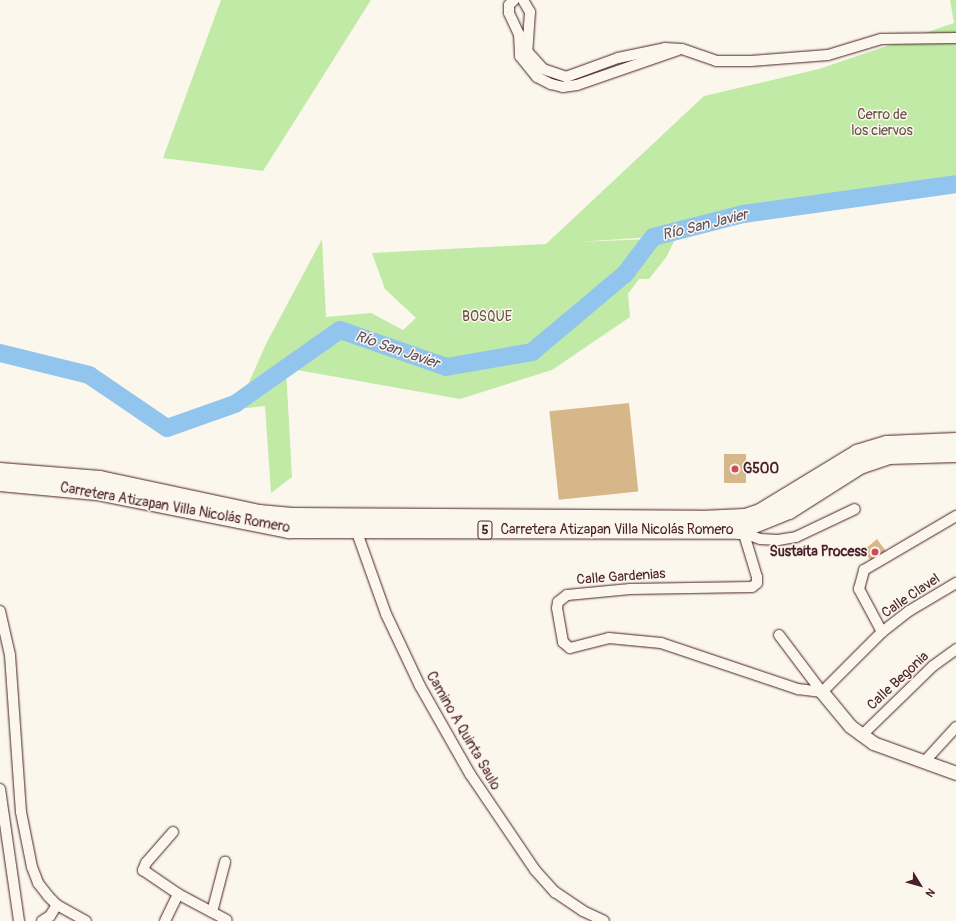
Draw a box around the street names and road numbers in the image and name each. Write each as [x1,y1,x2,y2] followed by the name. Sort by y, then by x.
[59,479,291,537] street label: Carretera Atizapan Villa Nicolás Romero
[477,519,493,541] road number: 5
[500,522,734,538] street label: Carretera Atizapan Villa Nicolás Romero
[576,566,666,588] street label: Calle Gardenias
[879,570,943,622] street label: Calle Clavel
[864,648,932,714] street label: Calle Begonia
[422,669,504,793] street label: Camino A Quinta Saulo

